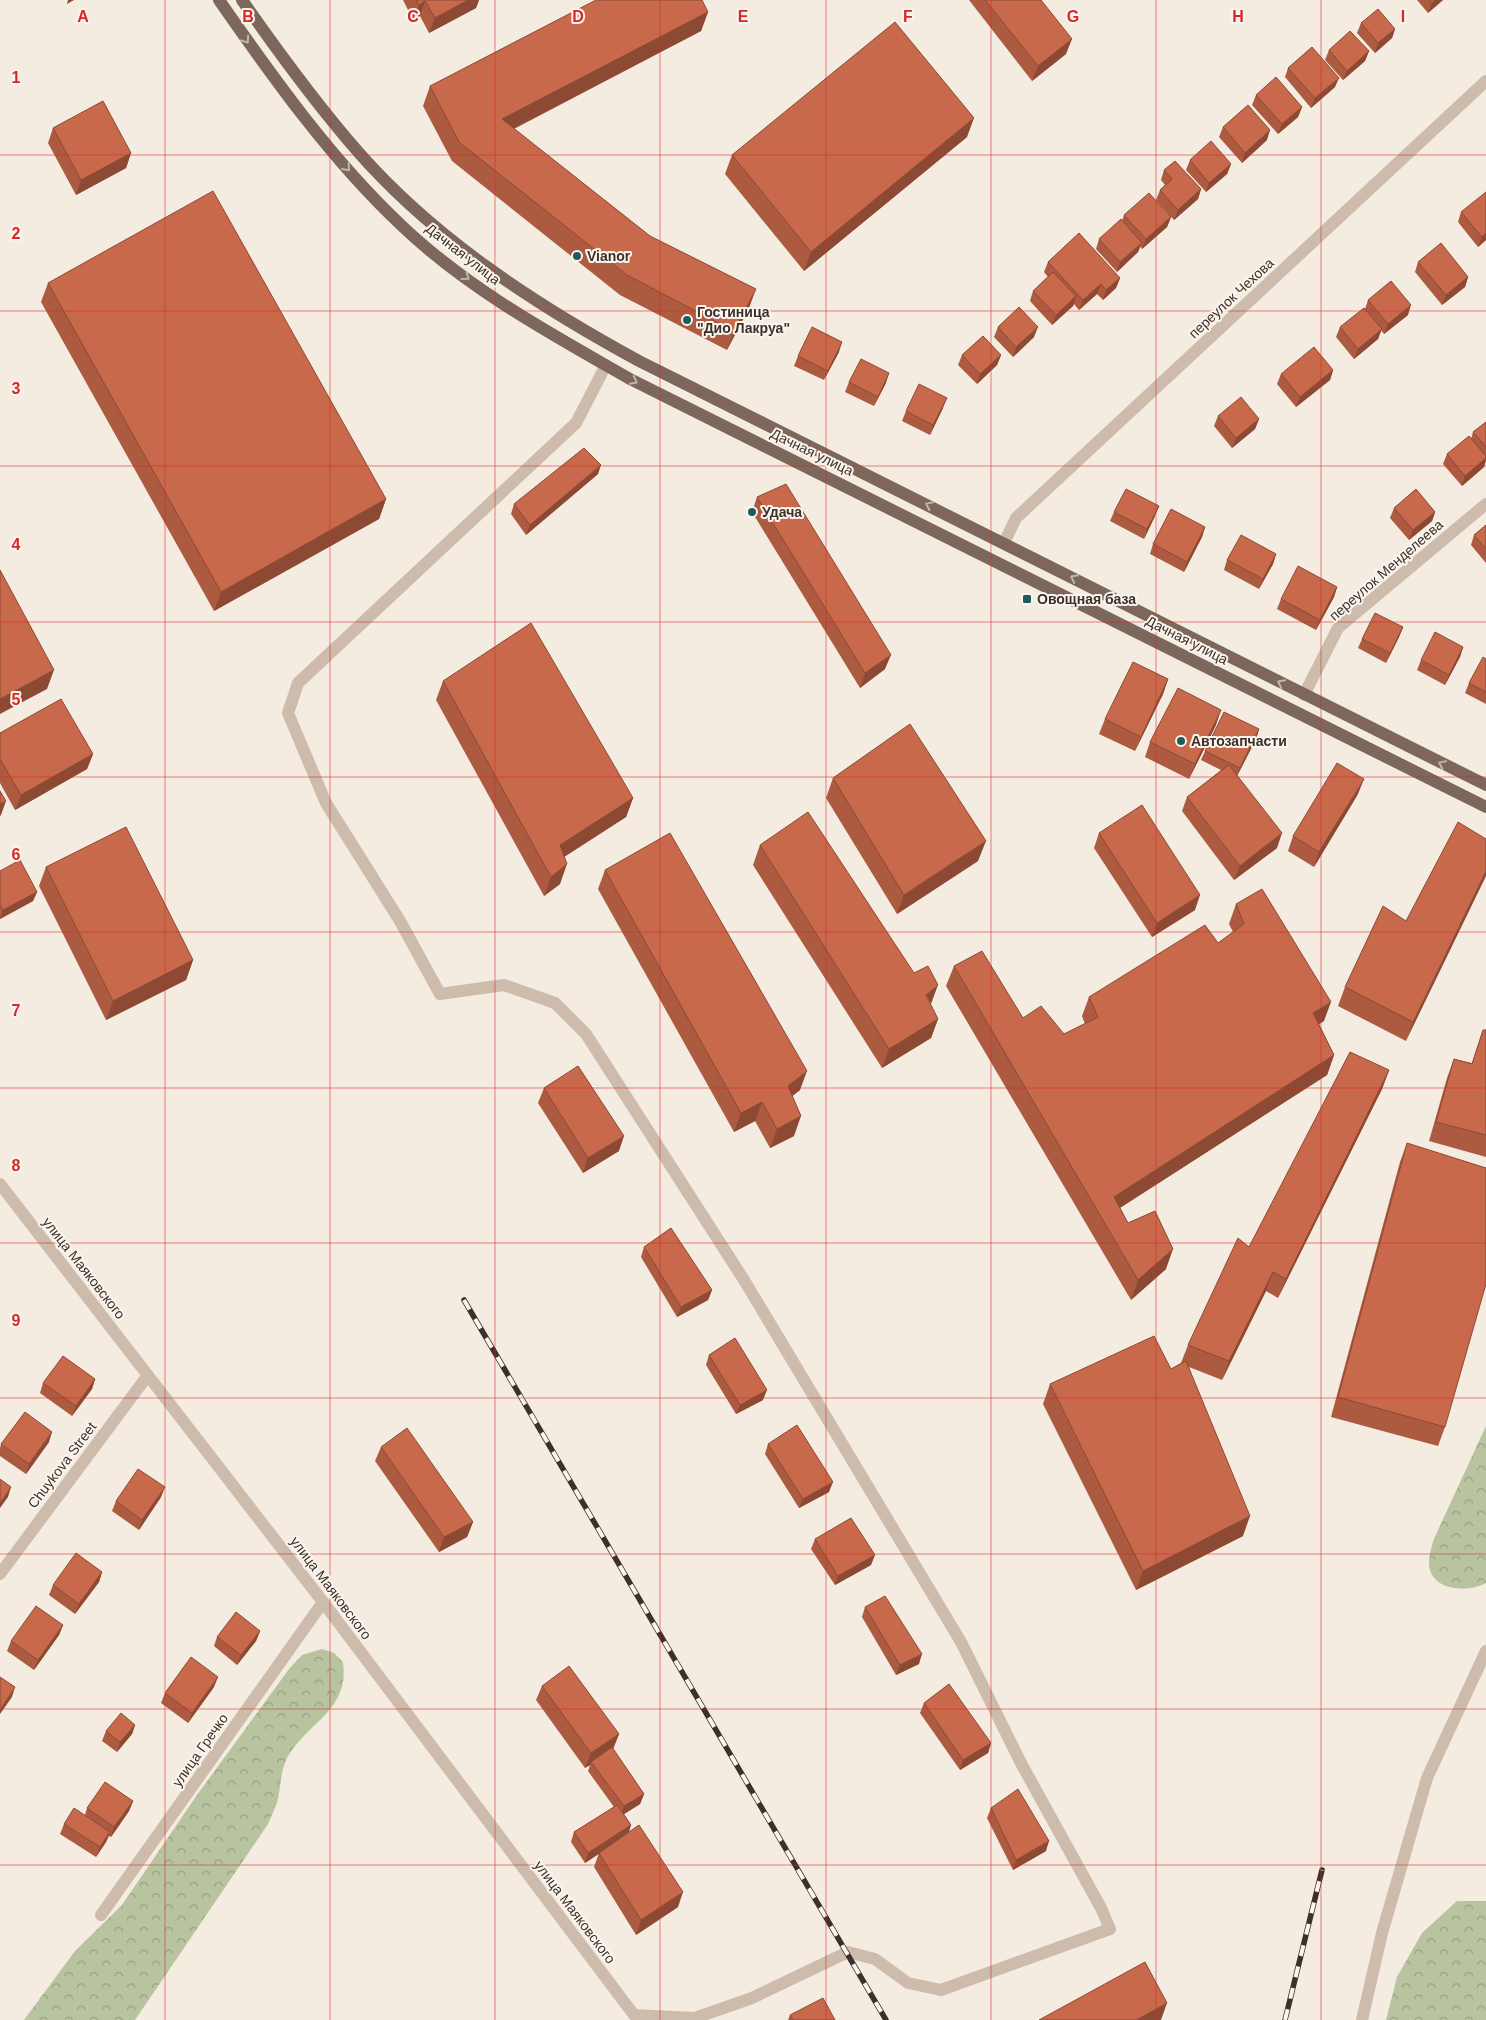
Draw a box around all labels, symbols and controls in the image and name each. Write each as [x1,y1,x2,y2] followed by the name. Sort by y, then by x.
[77,8,89,25] text: A
[242,8,254,25] text: B
[407,8,419,25] text: C
[572,8,584,25] text: D
[738,8,749,25] text: E
[903,8,913,25] text: F
[1067,8,1079,25] text: G
[1232,8,1244,25] text: H
[1401,8,1405,25] text: I
[240,34,249,44] one-way arrow
[12,69,21,86] text: 1
[341,162,350,171] one-way arrow
[423,220,503,288] street label: Дачная улица
[12,225,21,242] text: 2
[587,248,631,264] place label: Vianor
[571,250,583,262] marker: Vianor
[1185,254,1277,341] street label: переулок Чехова
[460,271,470,280] one-way arrow
[697,304,790,336] place label: Гостиница "Дио Лакруа"
[681,314,693,326] marker: Гостиница "Дио Лакруа"
[629,375,638,385] one-way arrow
[12,380,21,397] text: 3
[768,425,856,479] street label: Дачная улица
[925,501,934,511] one-way arrow
[762,504,802,520] place label: Удача
[746,506,758,518] marker: Удача
[1326,516,1446,624] street label: переулок Менделеева
[12,536,21,553] text: 4
[1070,574,1079,584] one-way arrow
[1037,591,1136,607] place label: Овощная база
[1021,593,1033,605] marker: Овощная база
[1143,613,1231,668] street label: Дачная улица
[1277,679,1286,689] one-way arrow
[12,691,21,708] text: 5
[1191,733,1287,749] place label: Автозапчасти
[1175,735,1187,747] marker: Автозапчасти
[1439,760,1448,770] one-way arrow
[12,846,21,863] text: 6
[12,1002,21,1019] text: 7
[12,1157,21,1174] text: 8
[39,1214,129,1322] street label: улица Маяковского
[12,1312,21,1329] text: 9
[24,1419,100,1511] street label: Chuykova Street
[287,1533,375,1643] street label: улица Маяковского
[169,1710,231,1790] street label: улица Гречко
[531,1857,619,1967] street label: улица Маяковского

